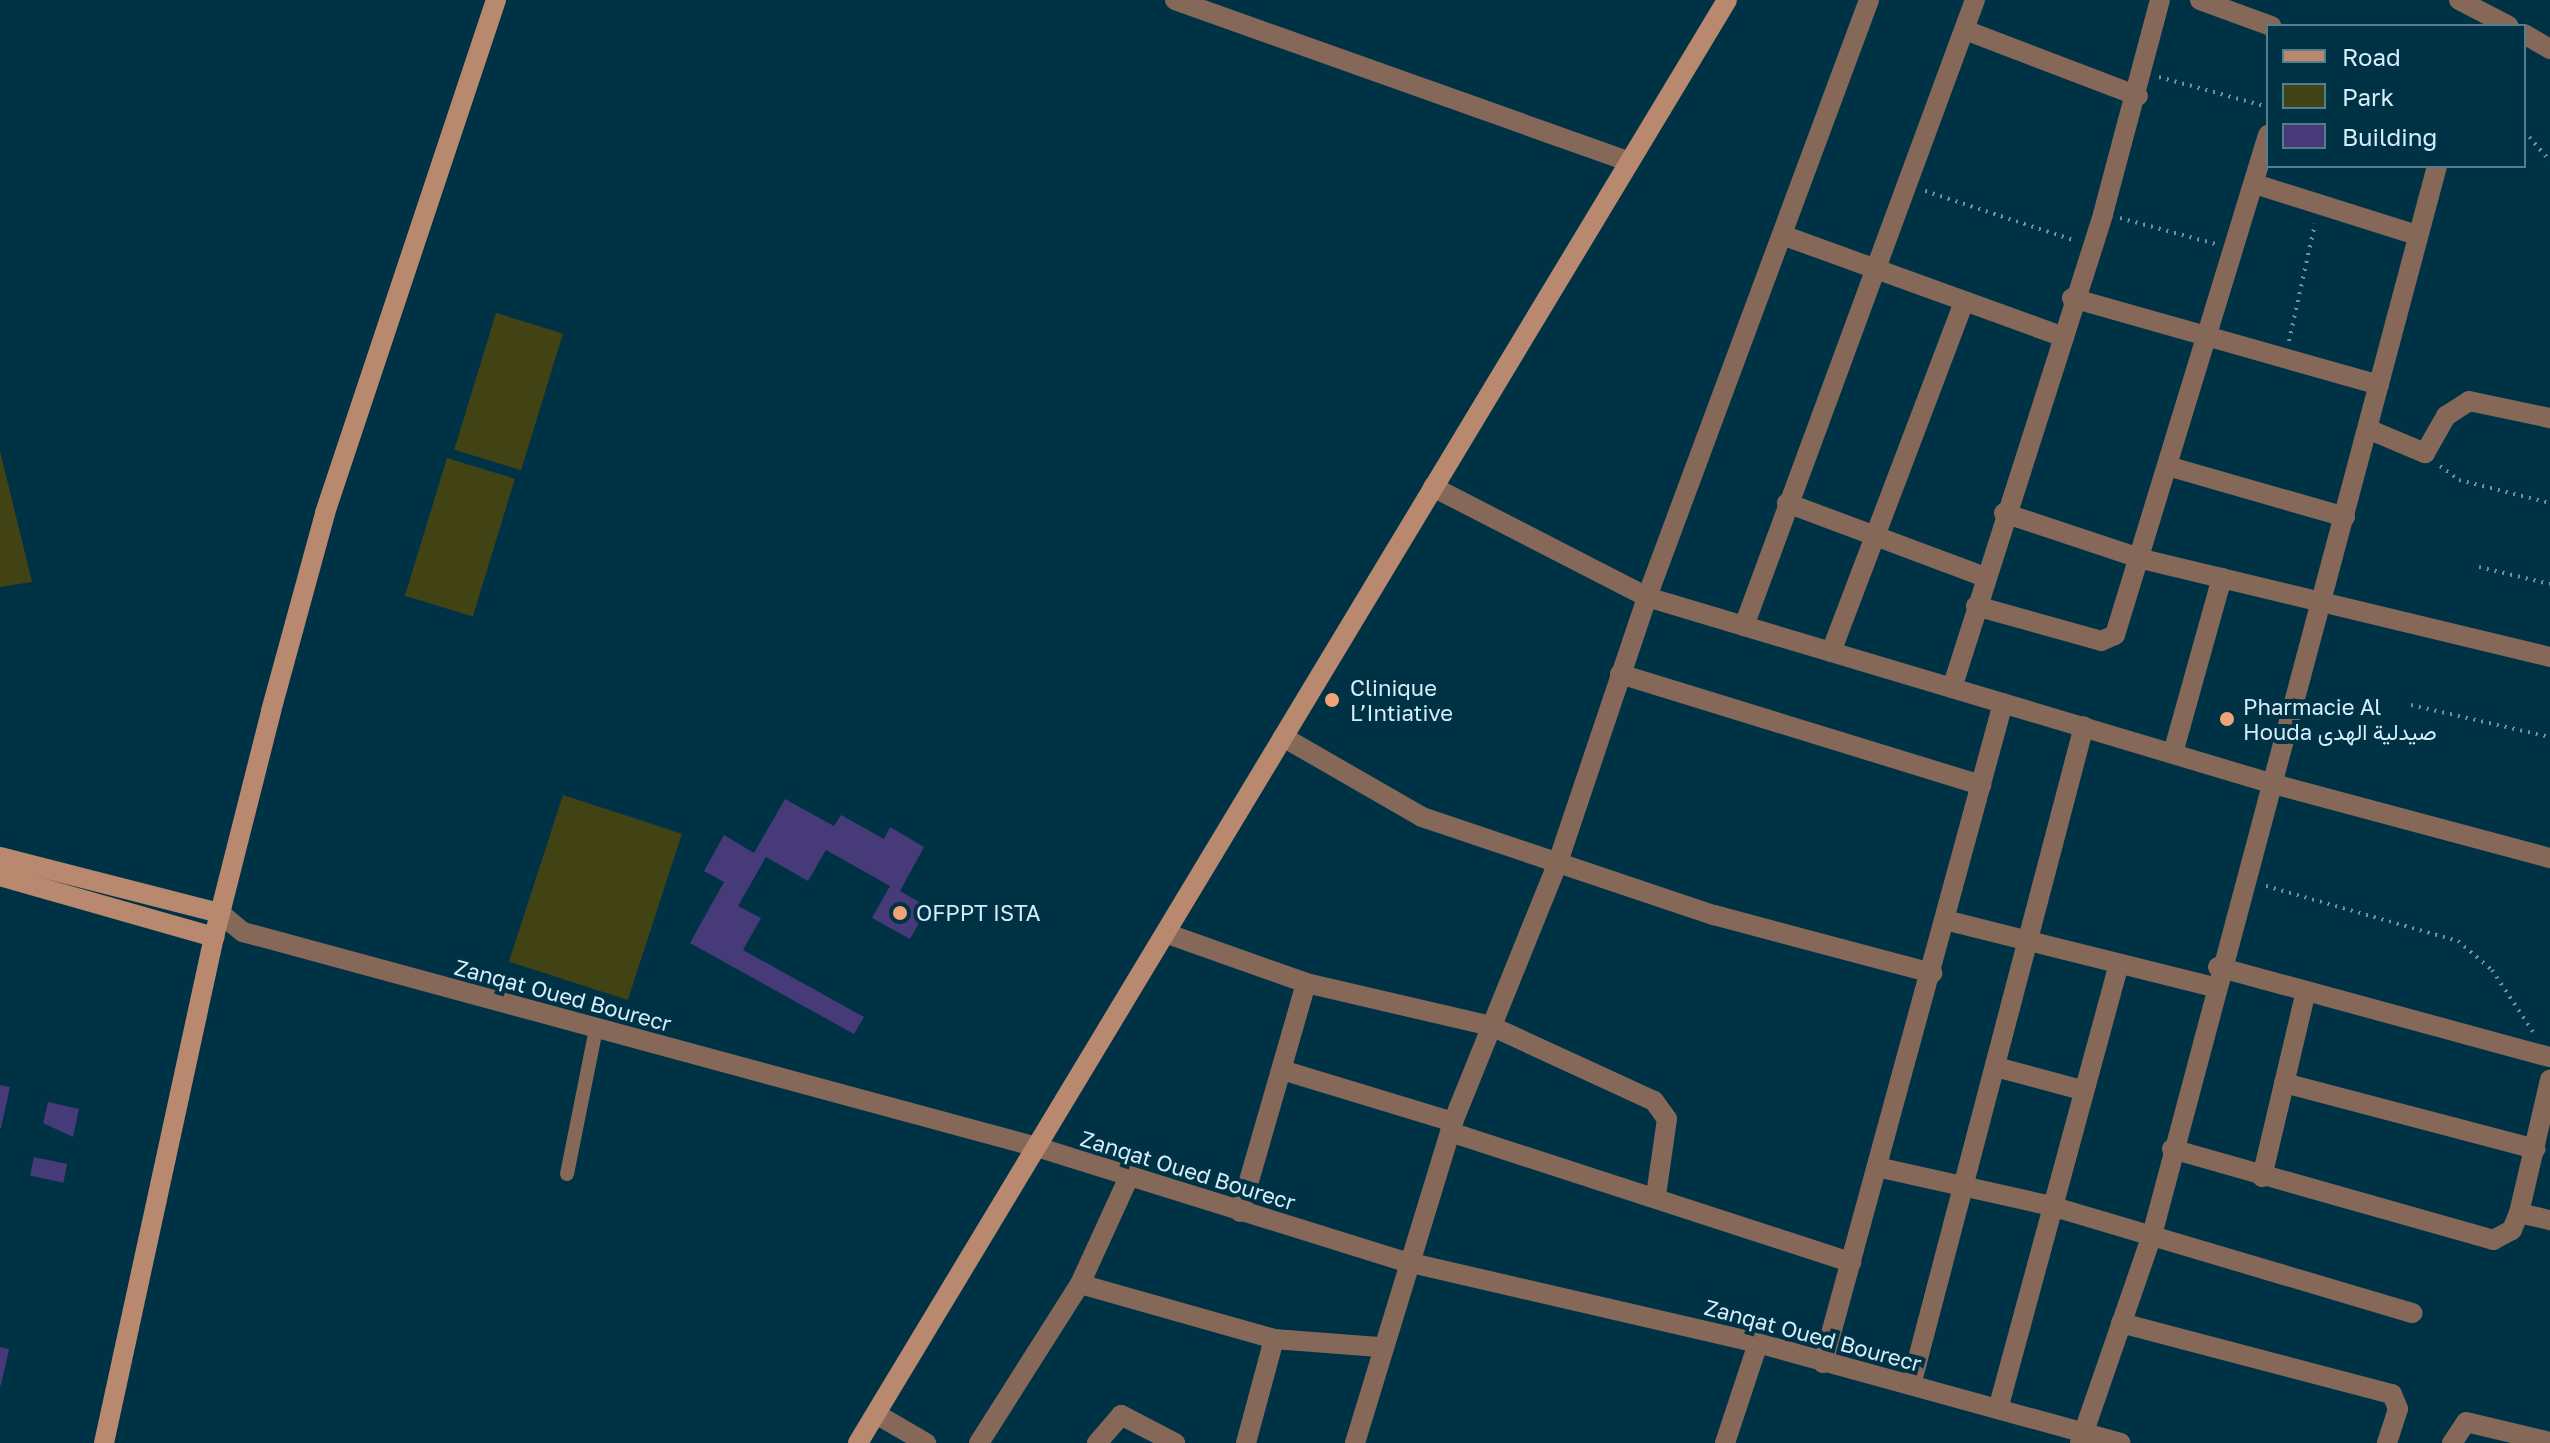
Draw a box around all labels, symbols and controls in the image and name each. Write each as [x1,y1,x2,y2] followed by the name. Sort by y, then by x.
[2266,24,2526,168] legend
[2342,42,2401,71] text: Road
[2342,82,2394,111] text: Park
[2342,122,2437,151] text: Building
[1350,674,1453,726] place label: Clinique L’Intiative
[1321,689,1343,711] marker: Clinique L’Intiative
[2243,693,2437,744] place label: Pharmacie Al Houda صيدلية الهدى
[2218,710,2236,728] marker: Pharmacie Al Houda صيدلية الهدى
[916,900,1040,926] place label: OFPPT ISTA
[891,904,909,922] marker: OFPPT ISTA
[452,953,674,1037] street label: Zanqat Oued Bourecr
[1077,1125,1299,1215] street label: Zanqat Oued Bourecr
[1702,1293,1924,1377] street label: Zanqat Oued Bourecr

